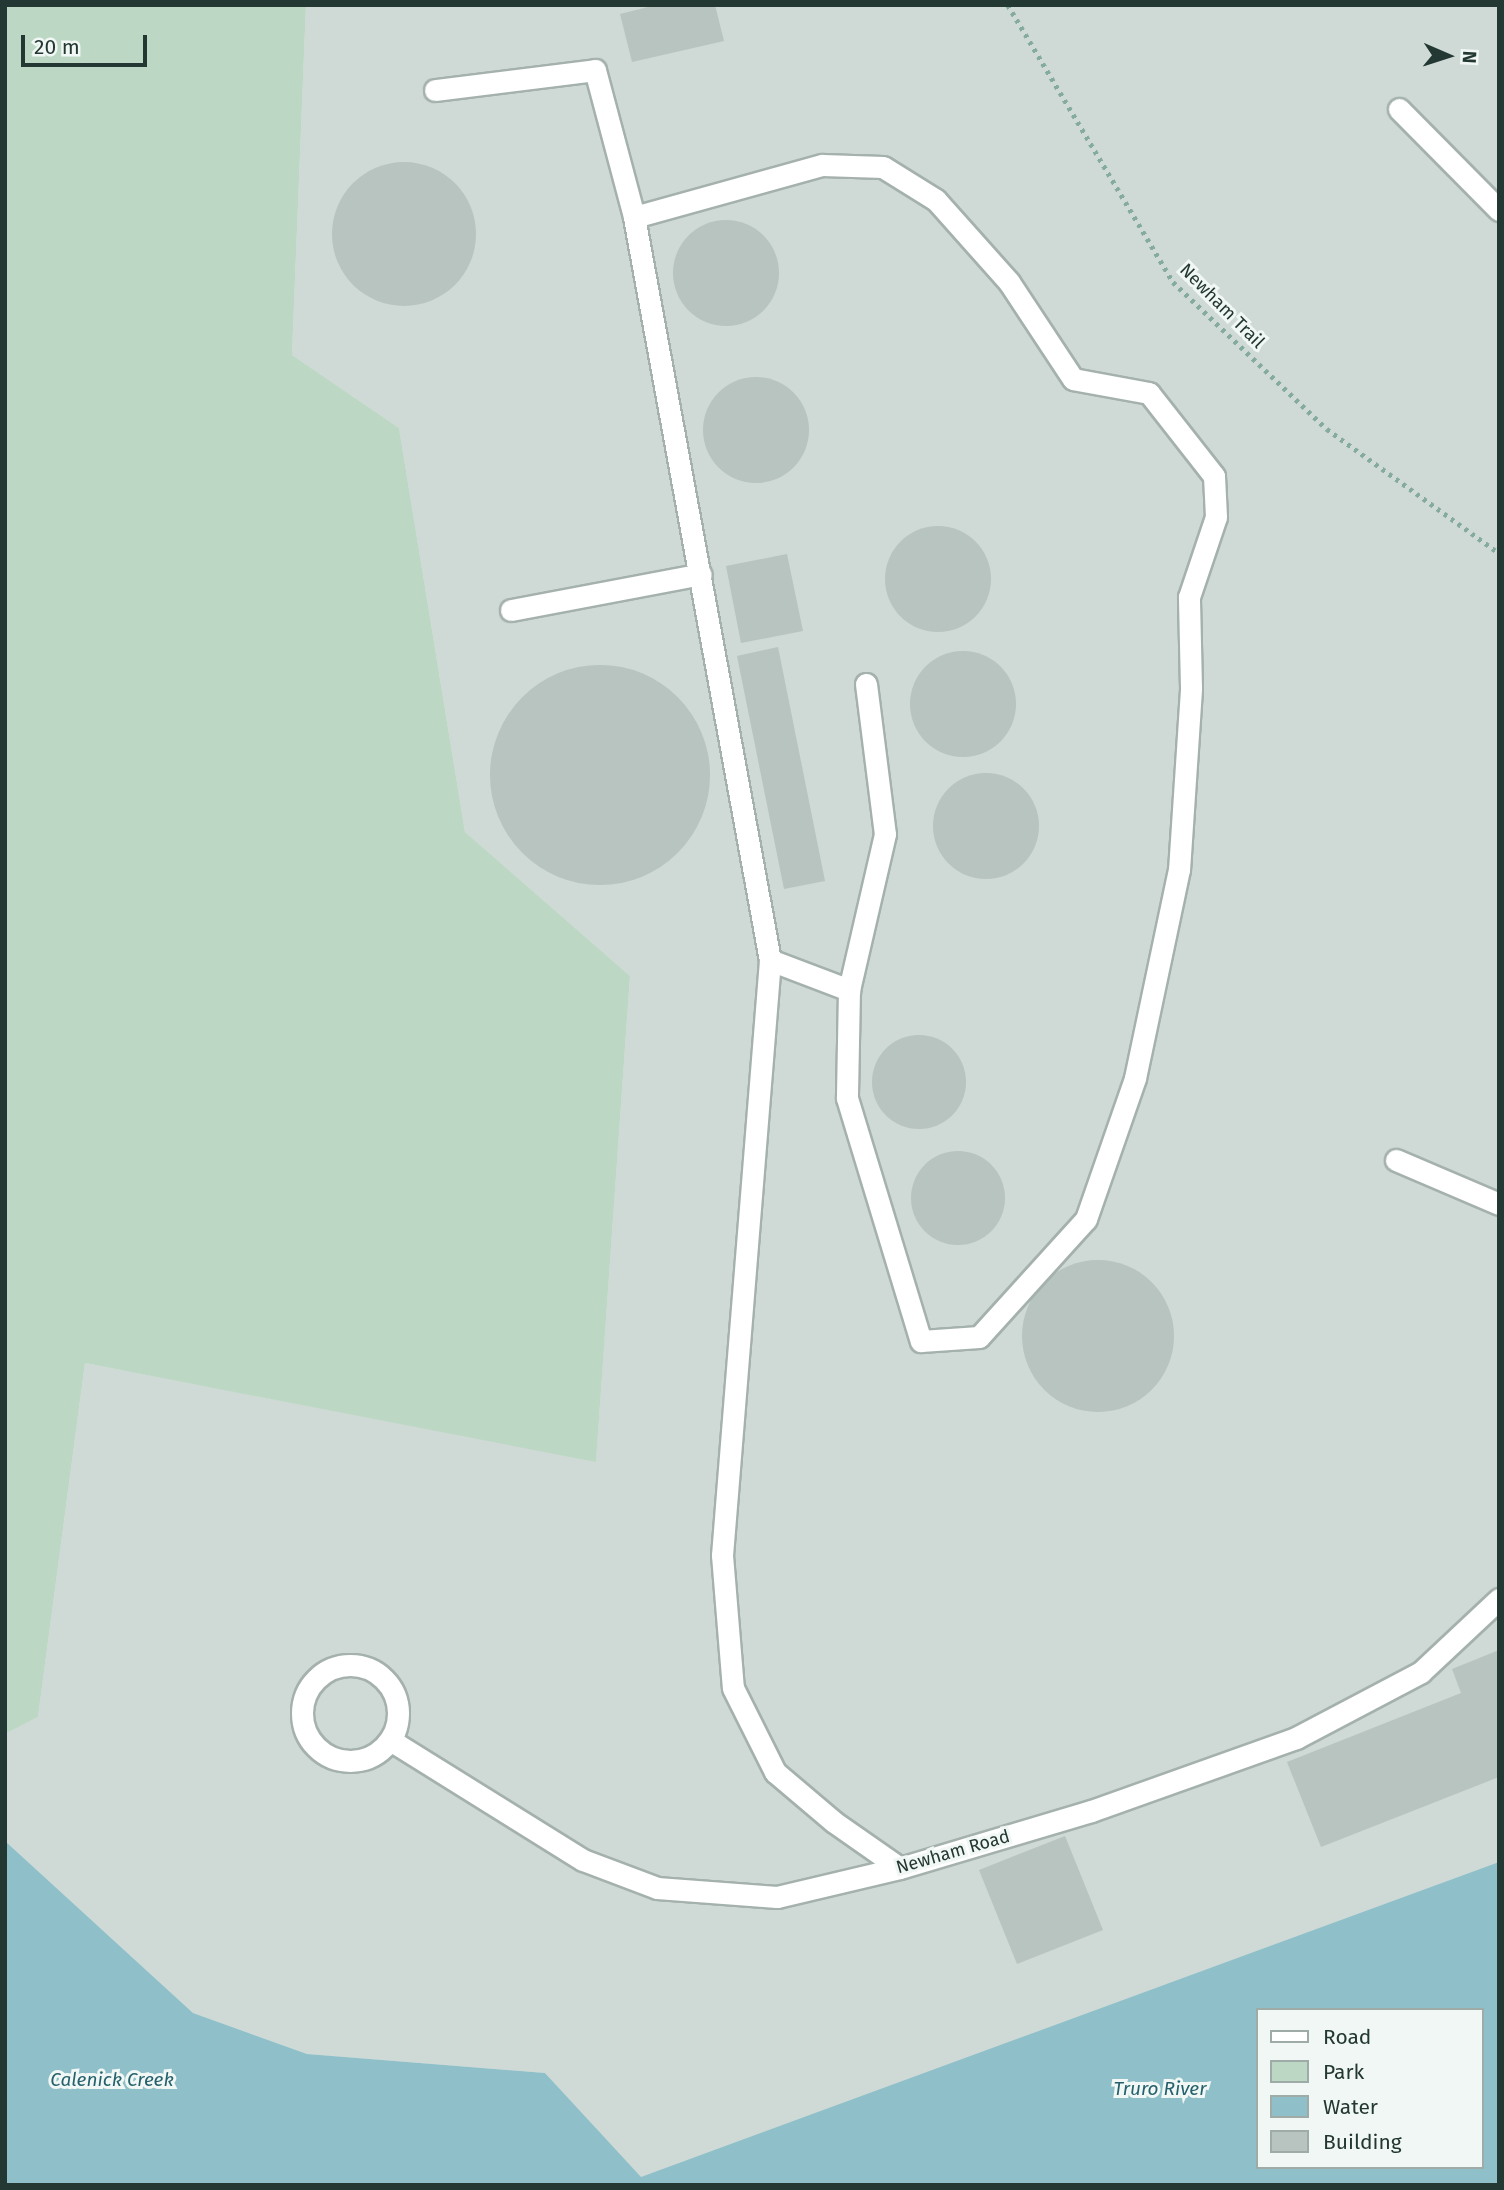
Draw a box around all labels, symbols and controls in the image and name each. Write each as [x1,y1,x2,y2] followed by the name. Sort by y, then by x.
[24,21,150,65] scale bar
[1413,21,1483,91] north arrow
[34,34,80,60] text: 20 m
[1458,50,1481,64] text: N
[1175,259,1269,353] street label: Newham Trail
[894,1825,1012,1879] street label: Newham Road
[1256,2008,1483,2169] legend
[1323,2024,1371,2050] text: Road
[1323,2059,1364,2085] text: Park
[50,2069,174,2091] water label: Calenick Creek
[1114,2078,1206,2100] water label: Truro River
[1323,2094,1378,2120] text: Water
[1323,2129,1402,2155] text: Building

